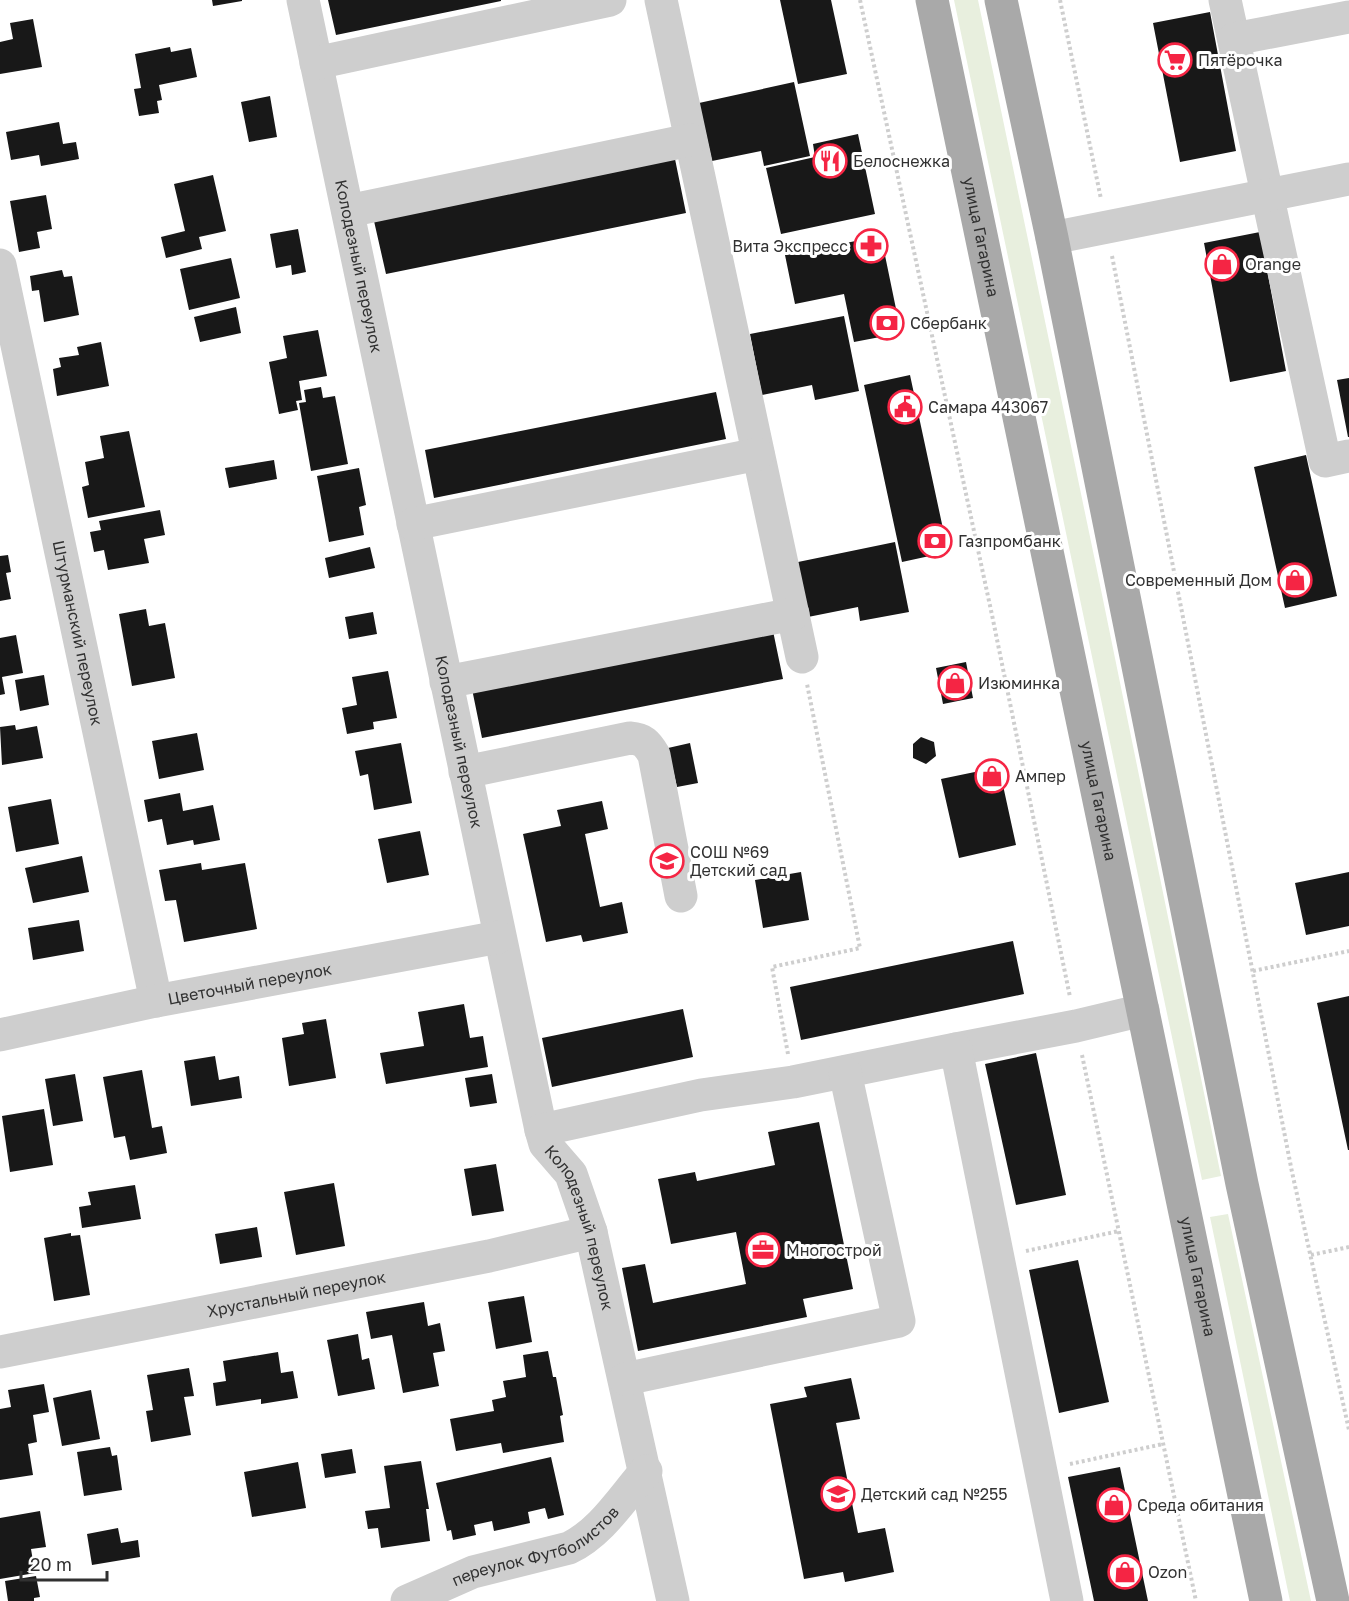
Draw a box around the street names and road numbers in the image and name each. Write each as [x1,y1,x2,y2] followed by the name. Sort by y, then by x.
[959,175,1004,299] street label: улица Гагарина
[331,178,387,354] street label: Колодезный переулок
[49,538,107,727] street label: Штурманский переулок
[431,653,487,830] street label: Колодезный переулок
[1077,739,1121,862] street label: улица Гагарина
[166,958,333,1009] street label: Цветочный переулок
[540,1141,618,1312] street label: Колодезный переулок
[1176,1215,1221,1338] street label: улица Гагарина
[205,1267,387,1321] street label: Хрустальный переулок
[448,1502,623,1590] street label: переулок Футболистов

